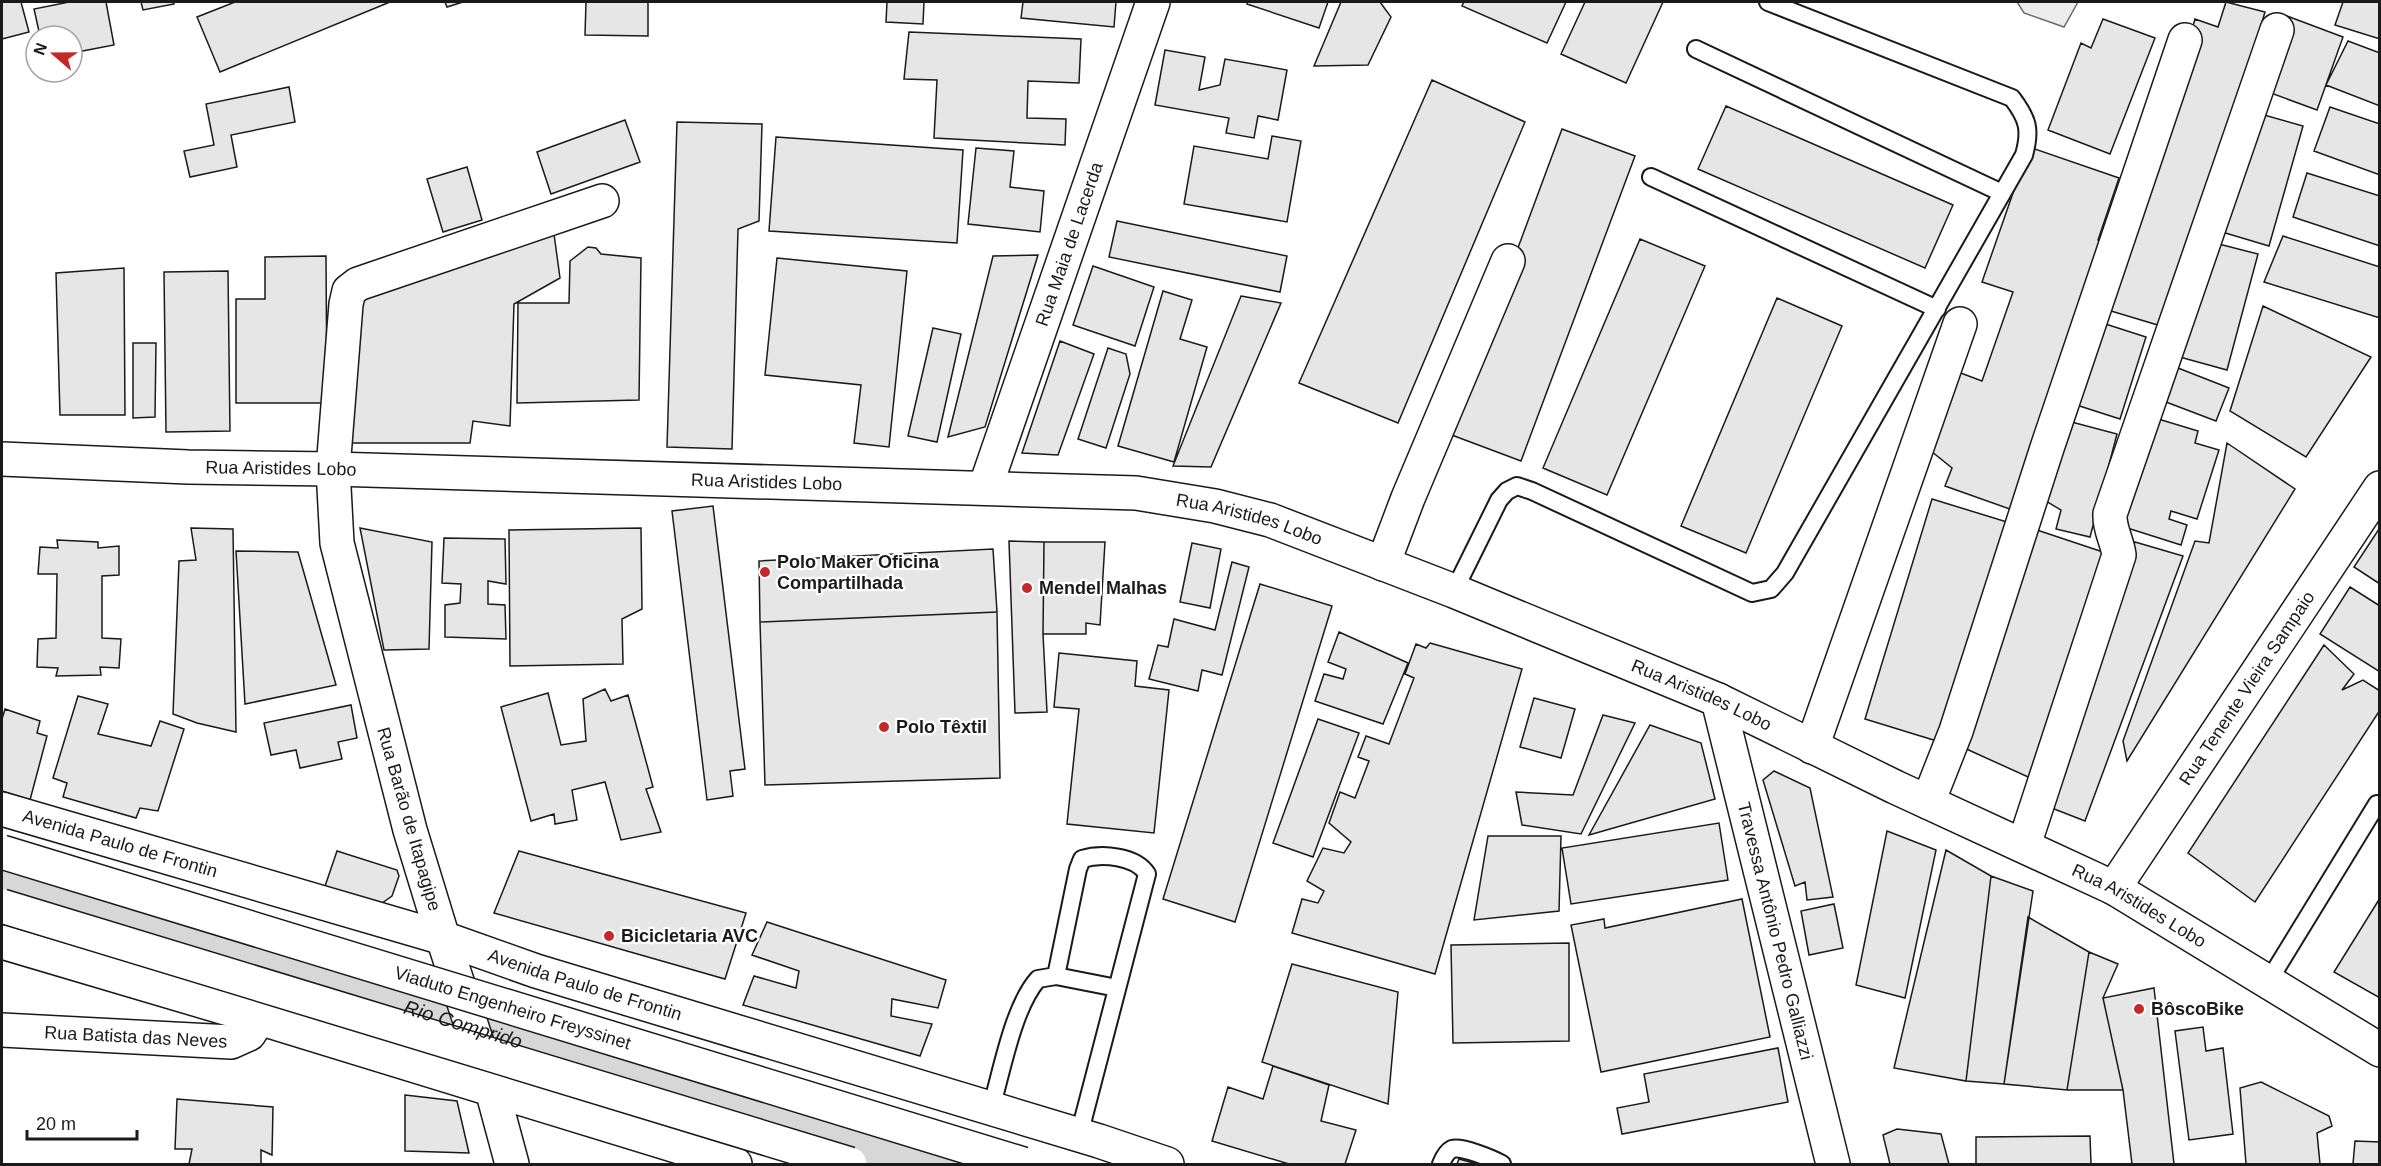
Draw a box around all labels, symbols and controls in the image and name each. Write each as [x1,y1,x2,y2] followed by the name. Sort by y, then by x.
[24,24,84,84] north arrow
[30,41,50,57] text: N
[1032,159,1107,329] street label: Rua Maia de Lacerda
[205,457,357,480] street label: Rua Aristides Lobo
[691,470,842,494] street label: Rua Aristides Lobo
[1175,490,1325,549] street label: Rua Aristides Lobo
[777,552,940,593] place label: Polo Maker Oficina Compartilhada
[758,565,772,579] marker: Polo Maker Oficina Compartilhada
[1039,578,1167,598] place label: Mendel Malhas
[1020,581,1034,595] marker: Mendel Malhas
[2175,587,2319,789] street label: Rua Tenente Vieira Sampaio
[1628,655,1775,735] street label: Rua Aristides Lobo
[896,717,987,737] place label: Polo Têxtil
[877,720,891,734] marker: Polo Têxtil
[373,725,445,913] street label: Rua Barão de Itapagipe
[1734,800,1817,1062] street label: Travessa Antônio Pedro Galliazzi
[20,806,220,881] street label: Avenida Paulo de Frontin
[2069,860,2210,952] street label: Rua Aristides Lobo
[621,926,758,946] place label: Bicicletaria AVC
[602,929,616,943] marker: Bicicletaria AVC
[485,945,684,1024] street label: Avenida Paulo de Frontin
[392,963,633,1054] street label: Viaduto Engenheiro Freyssinet
[401,996,525,1053] water label: Rio Comprido
[2151,999,2244,1019] place label: BôscoBike
[2132,1002,2146,1016] marker: BôscoBike
[44,1022,228,1052] street label: Rua Batista das Neves
[27,1103,136,1141] scale bar
[36,1114,76,1134] text: 20 m

